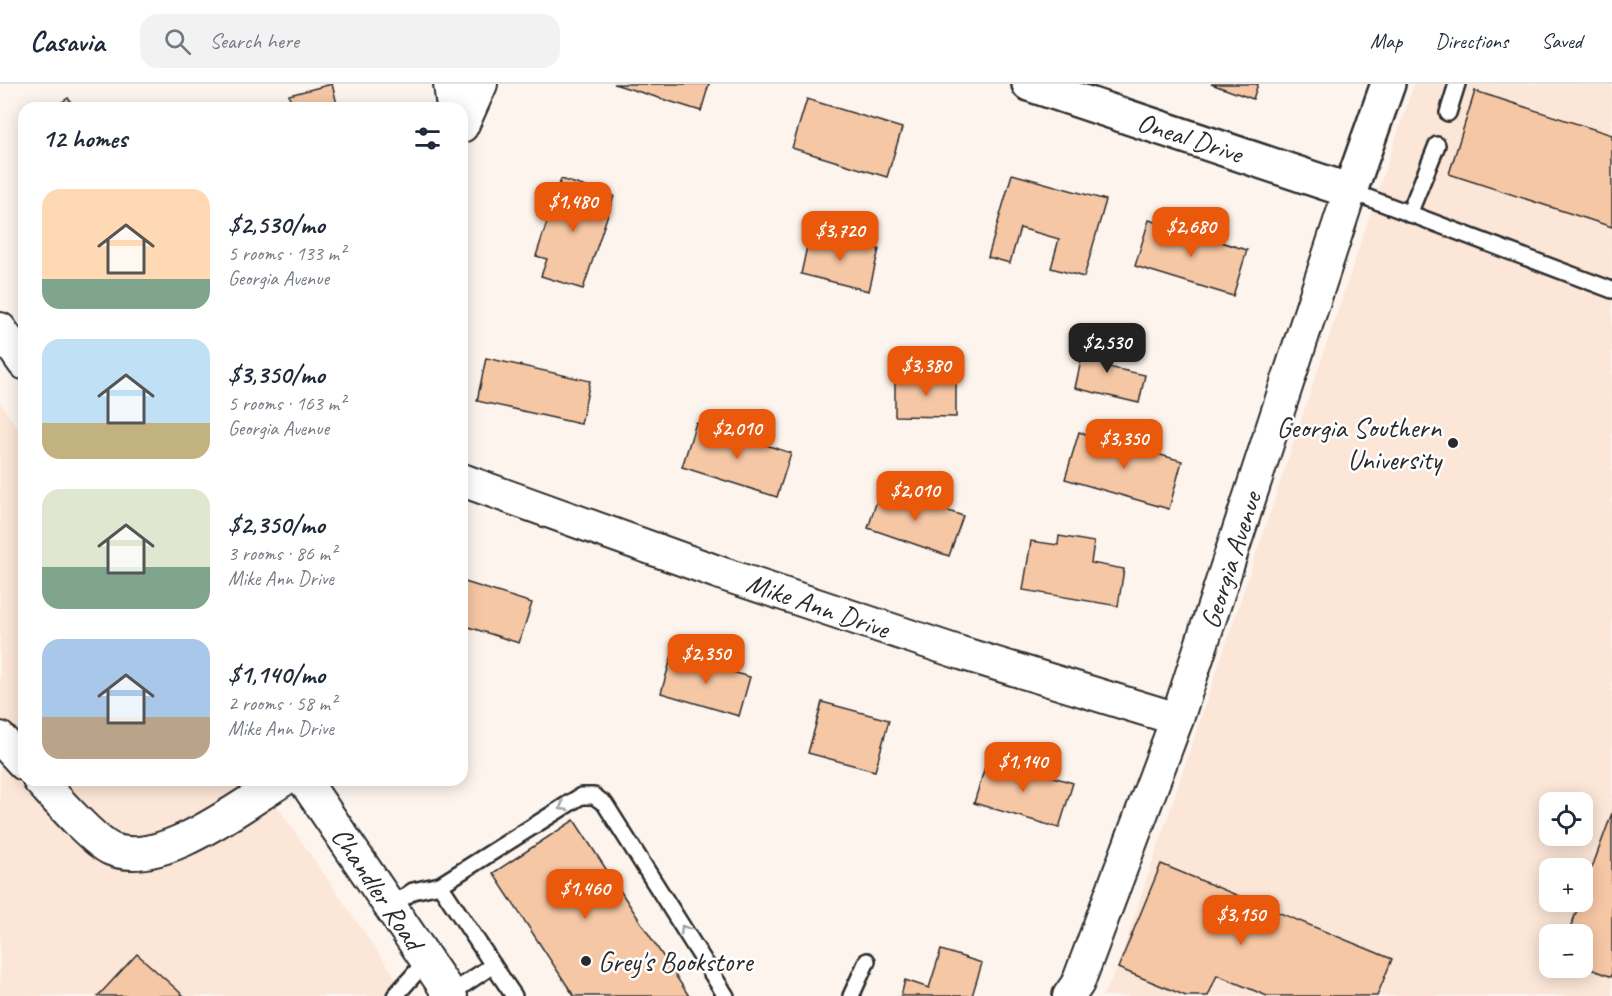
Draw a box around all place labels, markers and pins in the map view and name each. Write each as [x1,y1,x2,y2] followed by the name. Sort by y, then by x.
[524,182,622,233] pin: $1,480
[1142,207,1240,258] pin: $2,680
[791,211,889,262] pin: $3,720
[1058,323,1156,374] pin: $2,530
[877,346,975,397] pin: $3,380
[688,409,786,460] pin: $2,010
[1276,410,1443,477] place label: Georgia Southern University
[1075,419,1173,470] pin: $3,350
[1446,436,1460,450] marker: Georgia Southern University
[866,471,964,522] pin: $2,010
[657,634,755,685] pin: $2,350
[974,742,1072,793] pin: $1,140
[536,869,634,920] pin: $1,460
[1192,895,1290,946] pin: $3,150
[598,944,754,979] place label: Grey's Bookstore
[579,954,593,968] marker: Grey's Bookstore

